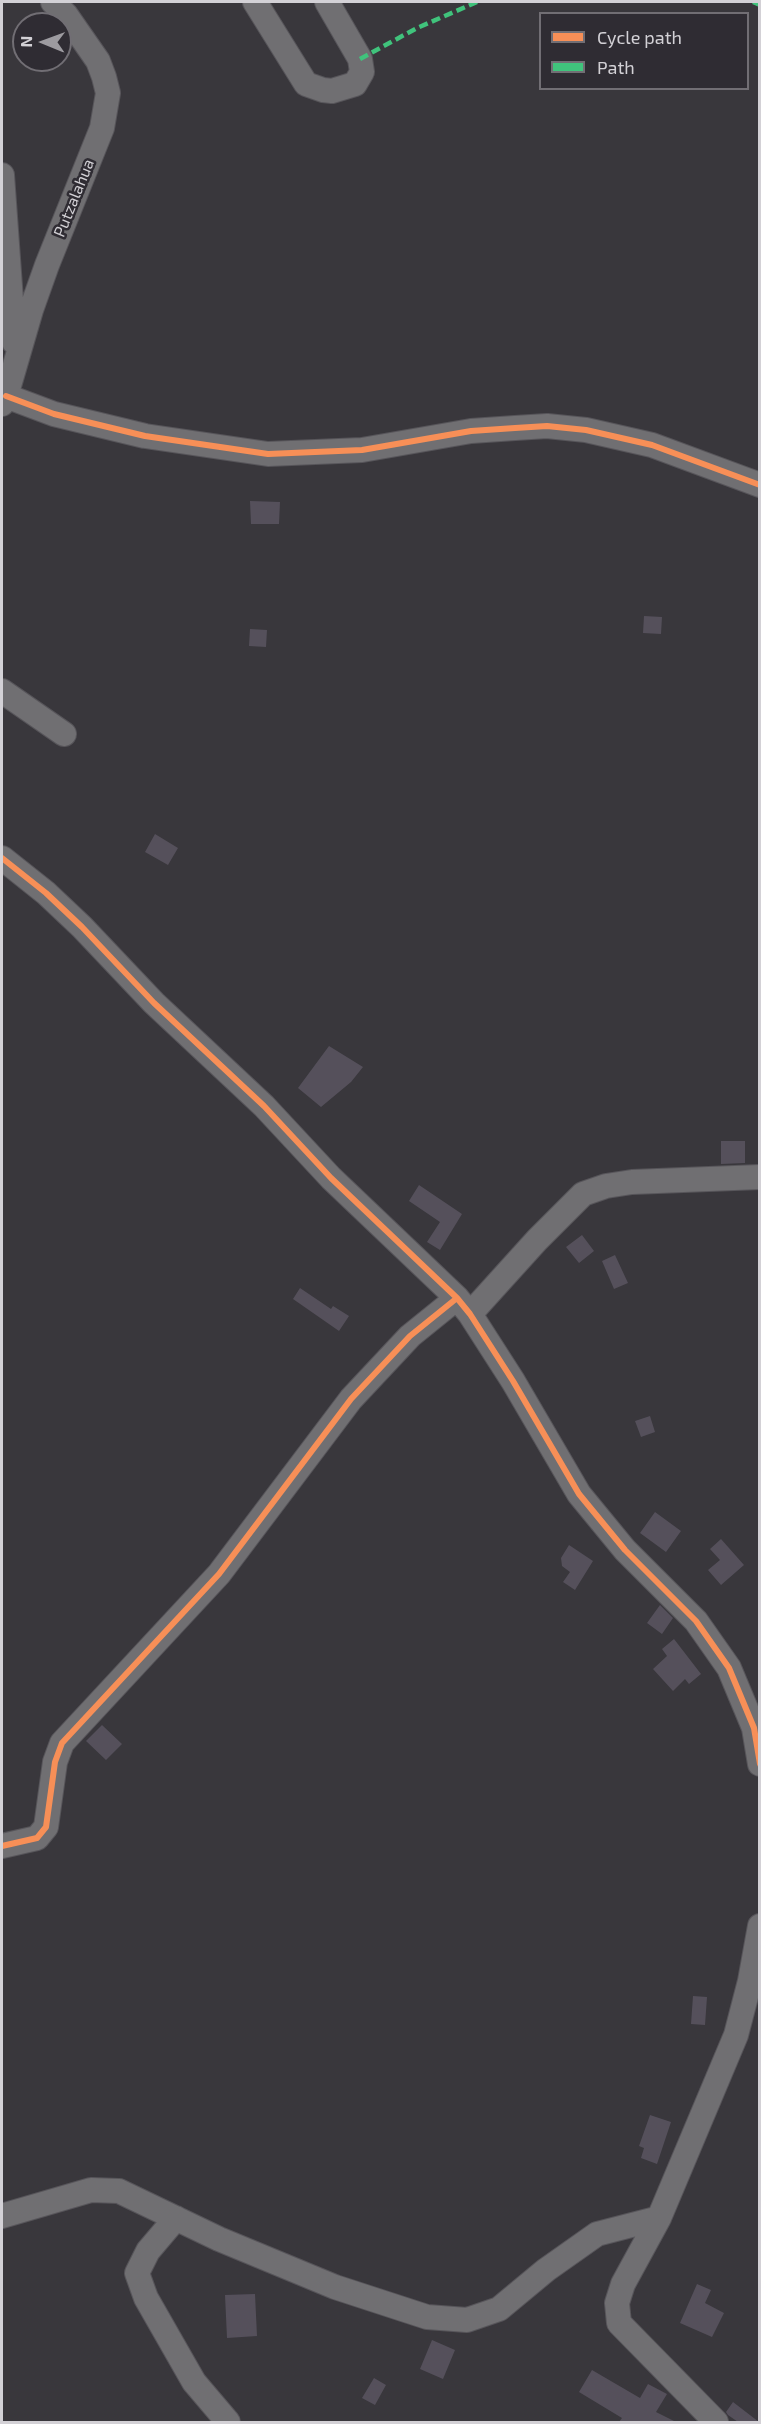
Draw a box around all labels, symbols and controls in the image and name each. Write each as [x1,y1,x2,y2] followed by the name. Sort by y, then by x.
[12,12,72,72] north arrow
[539,12,749,90] legend
[597,26,682,48] text: Cycle path
[16,36,35,48] text: N
[597,56,635,78] text: Path
[50,156,98,240] street label: Putzalahua

